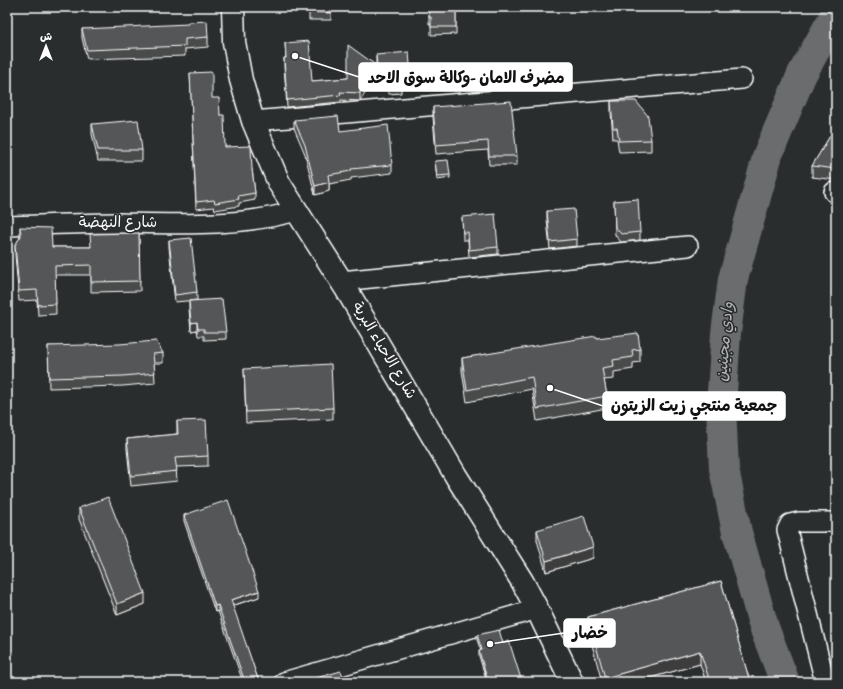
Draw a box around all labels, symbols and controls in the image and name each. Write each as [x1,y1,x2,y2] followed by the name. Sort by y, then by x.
[26,26,66,66] north arrow
[40,32,52,44] text: ش
[359,63,572,91] callout: مضرف الامان -وكالة سوق الاحد
[368,69,564,90] text: مضرف الامان -وكالة سوق الاحد
[79,215,157,233] street label: شارع النهضة
[347,299,419,403] street label: شارع الاحياء البرية
[713,301,740,383] water label: وادي مجينين
[603,392,785,420] callout: جمعية منتجي زيت الزيتون
[611,398,777,420] text: جمعية منتجي زيت الزيتون
[564,619,615,647] callout: خضار
[570,625,608,645] text: خضار

